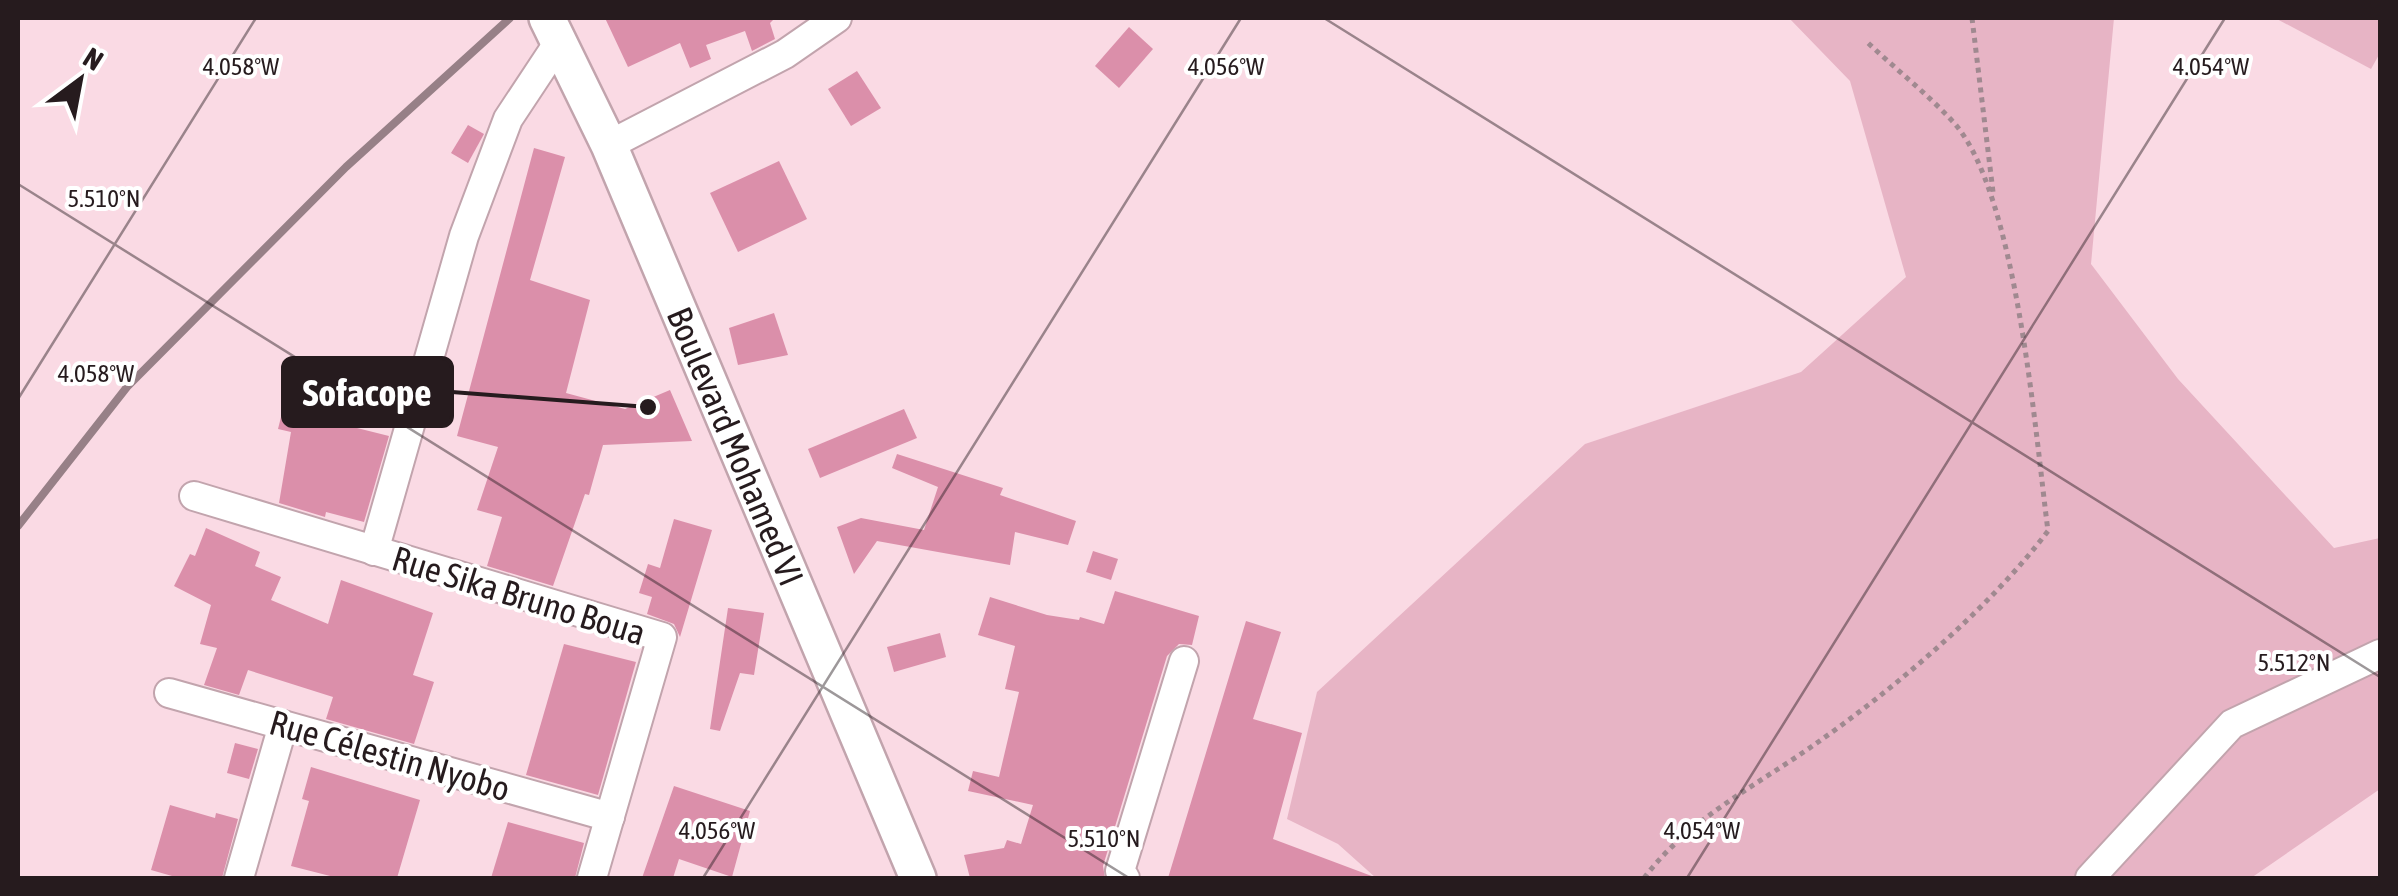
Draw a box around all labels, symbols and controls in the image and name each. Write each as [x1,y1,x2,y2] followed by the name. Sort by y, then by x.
[30,30,130,130] north arrow
[78,41,109,77] text: N
[203,52,280,80] text: 4.058°W
[1188,52,1265,80] text: 4.056°W
[2173,52,2250,80] text: 4.054°W
[67,184,141,212] text: 5.510°N
[660,301,812,591] street label: Boulevard Mohamed VI
[283,358,452,426] callout: Sofacope
[58,359,135,387] text: 4.058°W
[302,371,432,414] text: Sofacope
[388,537,650,653] street label: Rue Sika Bruno Boua
[2257,648,2331,676] text: 5.512°N
[265,702,515,808] street label: Rue Célestin Nyobo
[679,816,756,844] text: 4.056°W
[1664,816,1741,844] text: 4.054°W
[1067,824,1141,852] text: 5.510°N

